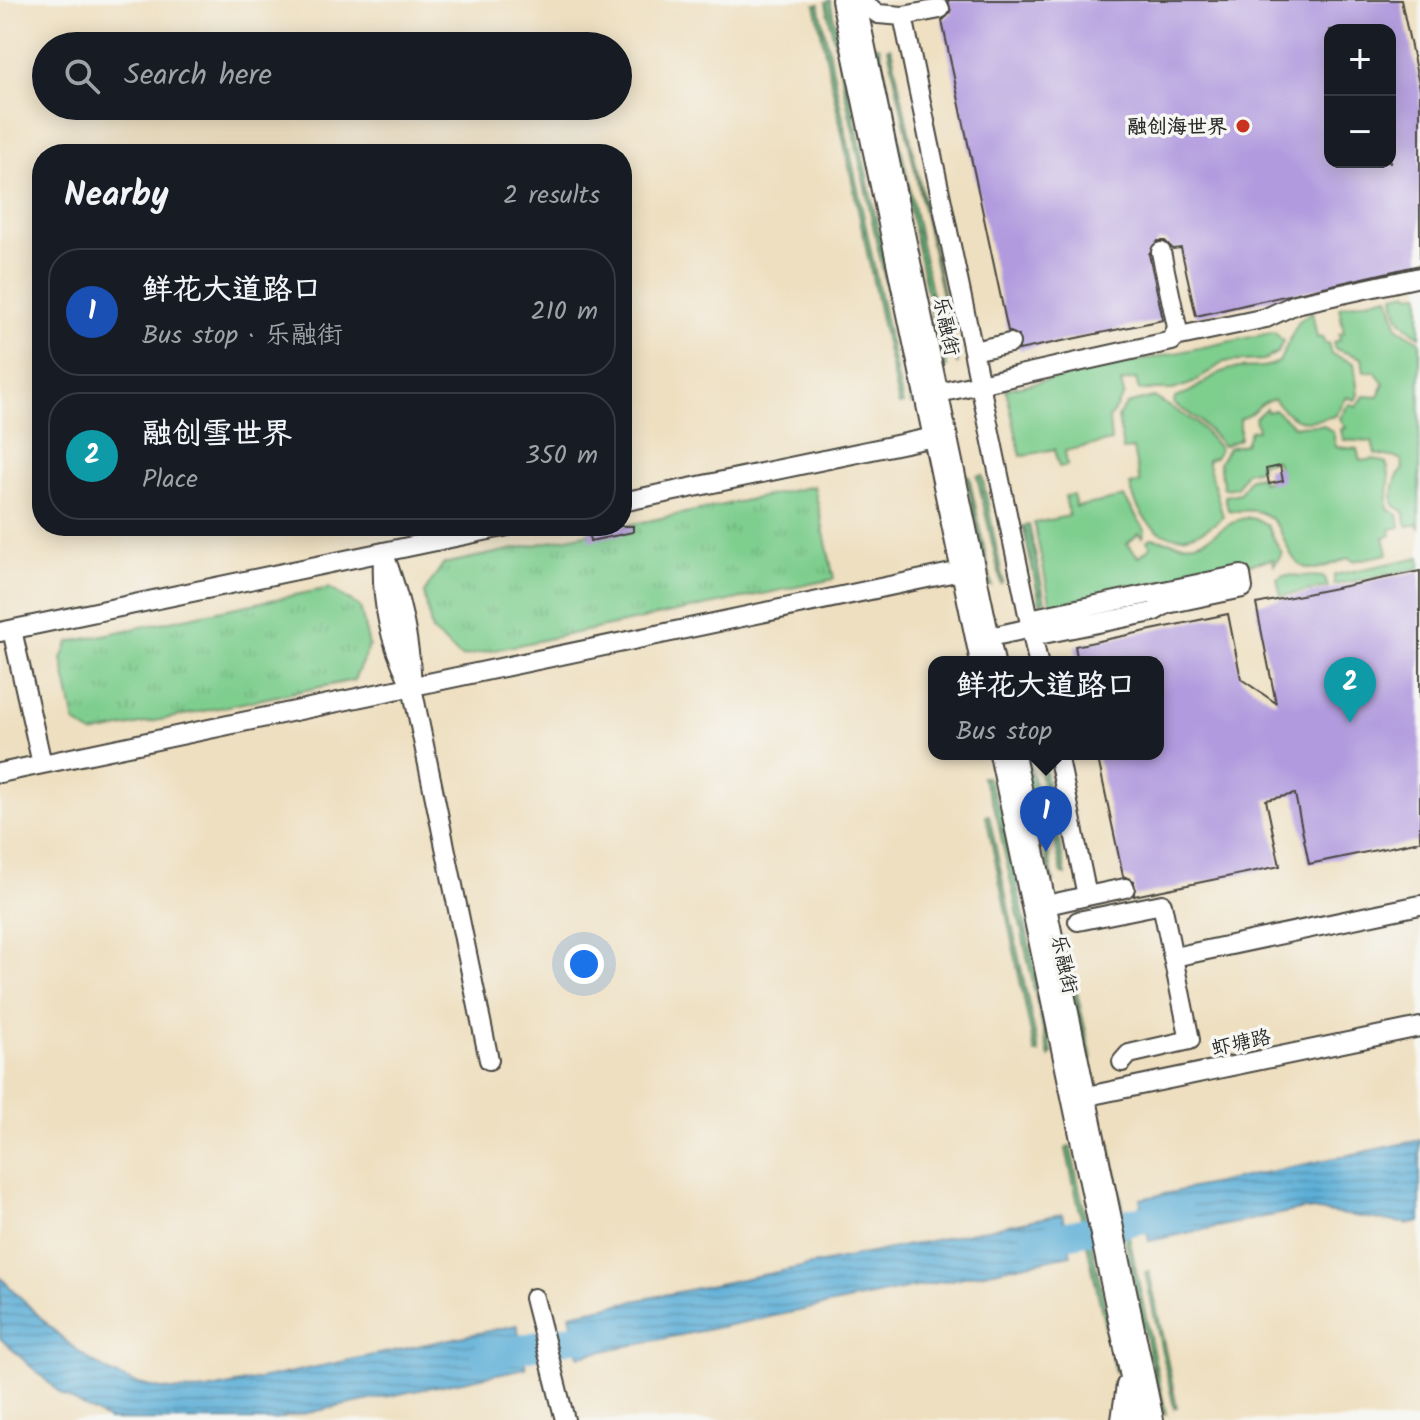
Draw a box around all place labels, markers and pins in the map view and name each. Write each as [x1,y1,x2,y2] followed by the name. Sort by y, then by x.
[1127,112,1227,144] place label: 融创海世界
[1234,117,1252,135] marker: 融创海世界
[1324,657,1376,723] pin: 2
[1020,786,1072,852] pin: 1

